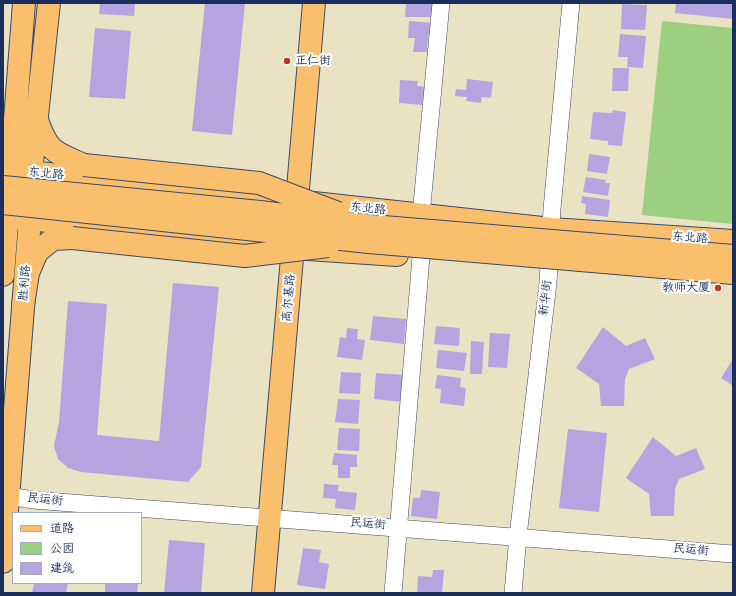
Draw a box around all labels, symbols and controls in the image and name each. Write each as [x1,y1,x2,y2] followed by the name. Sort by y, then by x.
[295,54,331,68] place label: 正仁街
[282,56,292,66] marker: 正仁街
[27,165,65,183] street label: 东北路
[349,200,387,218] street label: 东北路
[672,230,708,246] street label: 东北路
[16,264,34,302] street label: 胜利路
[280,273,298,323] street label: 高尔基路
[537,279,555,317] street label: 新华街
[662,281,710,295] place label: 教师大厦
[713,283,723,293] marker: 教师大厦
[26,491,64,509] street label: 民运街
[12,512,142,584] legend
[350,516,386,532] street label: 民运街
[50,521,74,536] text: 道路
[50,541,74,556] text: 公园
[672,541,710,559] street label: 民运街
[50,561,74,576] text: 建筑

